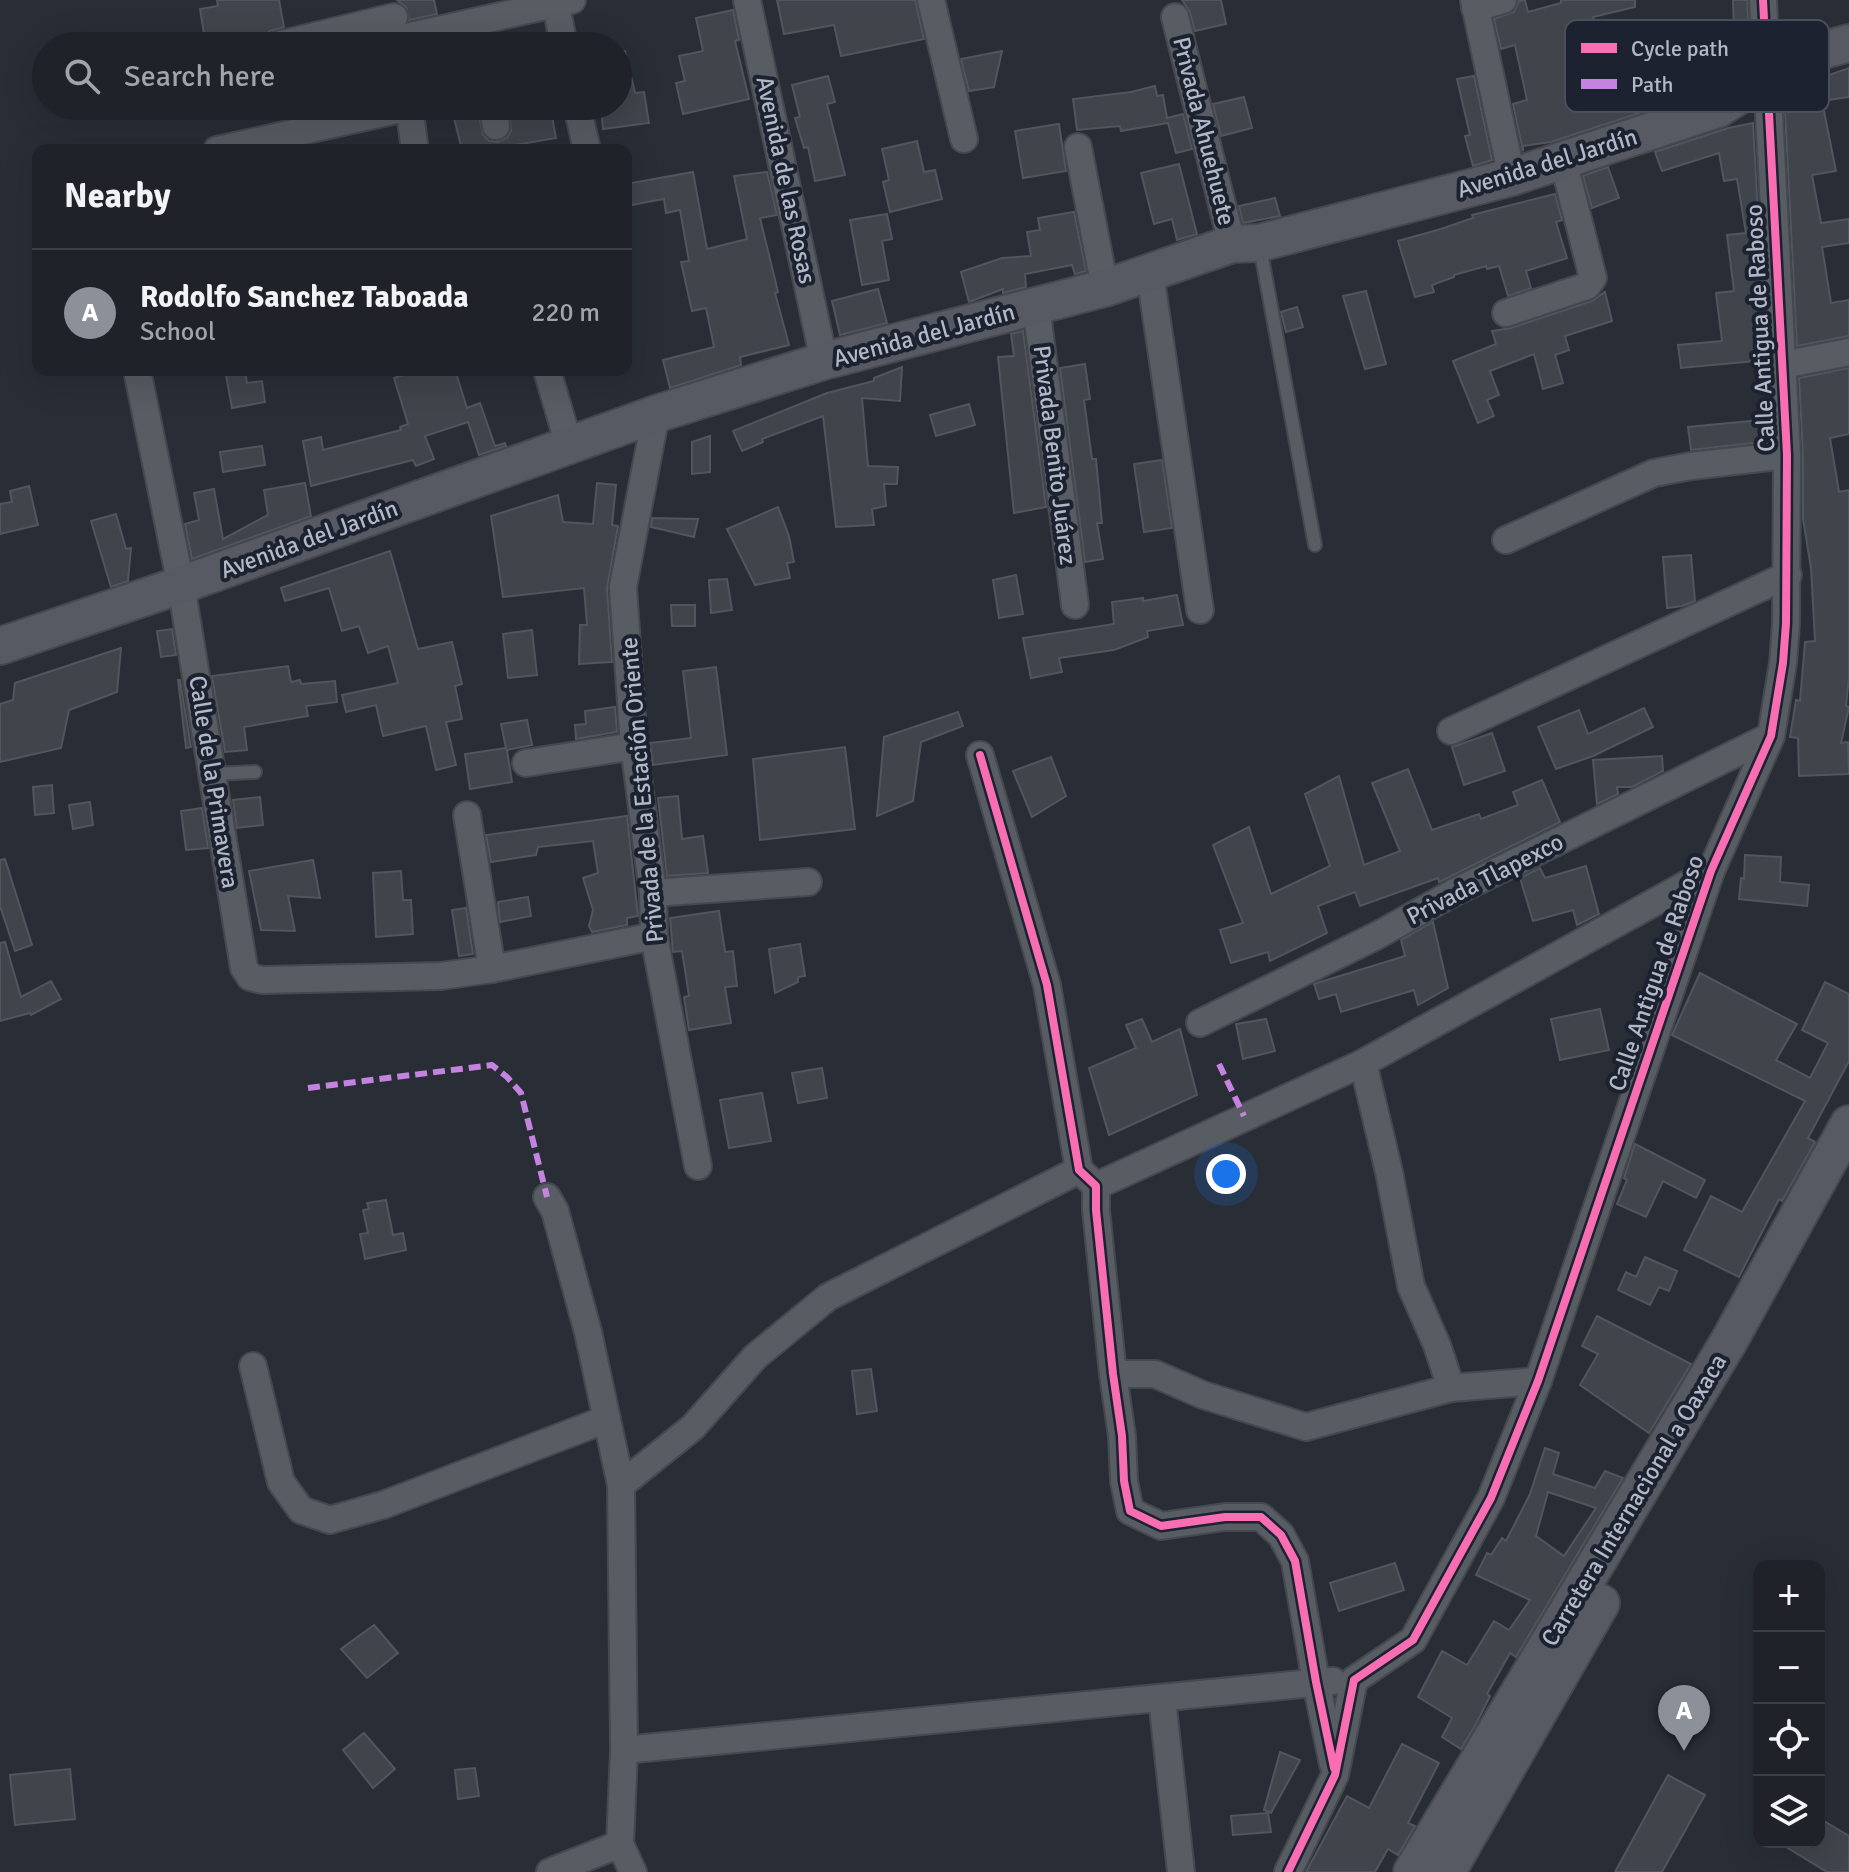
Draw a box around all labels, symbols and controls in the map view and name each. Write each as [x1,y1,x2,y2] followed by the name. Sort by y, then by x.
[1565,20,1829,112] legend
[32,32,632,120] search box
[1166,34,1242,228] street label: Privada Ahuehuete
[1631,35,1729,62] text: Cycle path
[60,54,104,98] icon: search
[124,58,275,95] text: Search here
[1631,71,1674,98] text: Path
[749,73,823,287] street label: Avenida de las Rosas
[1453,121,1641,205] street label: Avenida del Jardín
[64,175,171,217] text: Nearby
[1739,203,1781,453] street label: Calle Antigua de Raboso
[140,279,469,316] text: Rodolfo Sanchez Taboada
[830,296,1018,374] street label: Avenida del Jardín
[82,297,98,329] text: A
[531,297,600,329] text: 220 m
[140,316,216,348] text: School
[1027,343,1083,567] street label: Privada Benito Juárez
[216,493,402,585] street label: Avenida del Jardín
[614,636,670,944] street label: Privada de la Estación Oriente
[182,673,246,891] street label: Calle de la Primavera
[1402,827,1568,931] street label: Privada Tlapexco
[1601,851,1711,1095] street label: Calle Antigua de Raboso
[1206,1154,1246,1194] your location
[1535,1348,1733,1652] street label: Carretera Internacional a Oaxaca
[1753,1560,1825,1848] map controls
[1753,1560,1825,1632] button: +
[1753,1632,1825,1704] button: −
[1658,1685,1710,1751] pin: A
[1753,1704,1825,1776] button: locate
[1753,1776,1825,1848] button: layers

